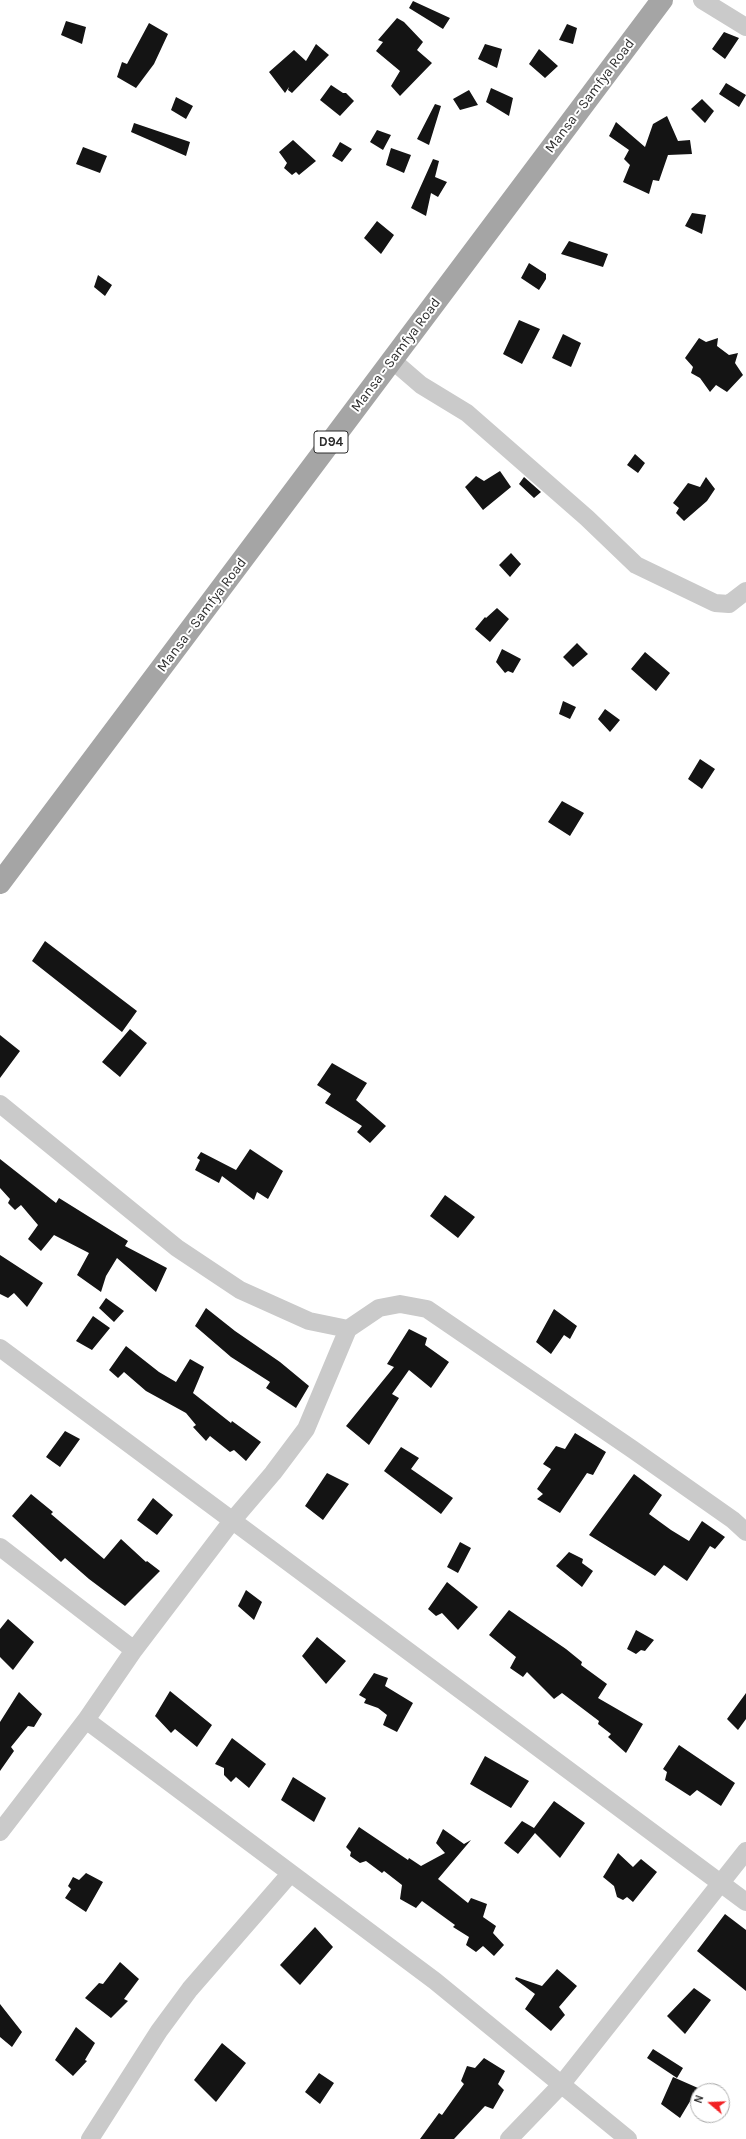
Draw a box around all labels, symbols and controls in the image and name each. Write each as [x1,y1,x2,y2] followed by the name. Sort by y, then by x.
[542,36,638,156] street label: Mansa - Samfya Road
[348,295,444,415] street label: Mansa - Samfya Road
[314,431,348,453] road number: D94
[154,555,250,675] street label: Mansa - Samfya Road
[690,2083,730,2123] north arrow
[692,2093,707,2105] text: N

